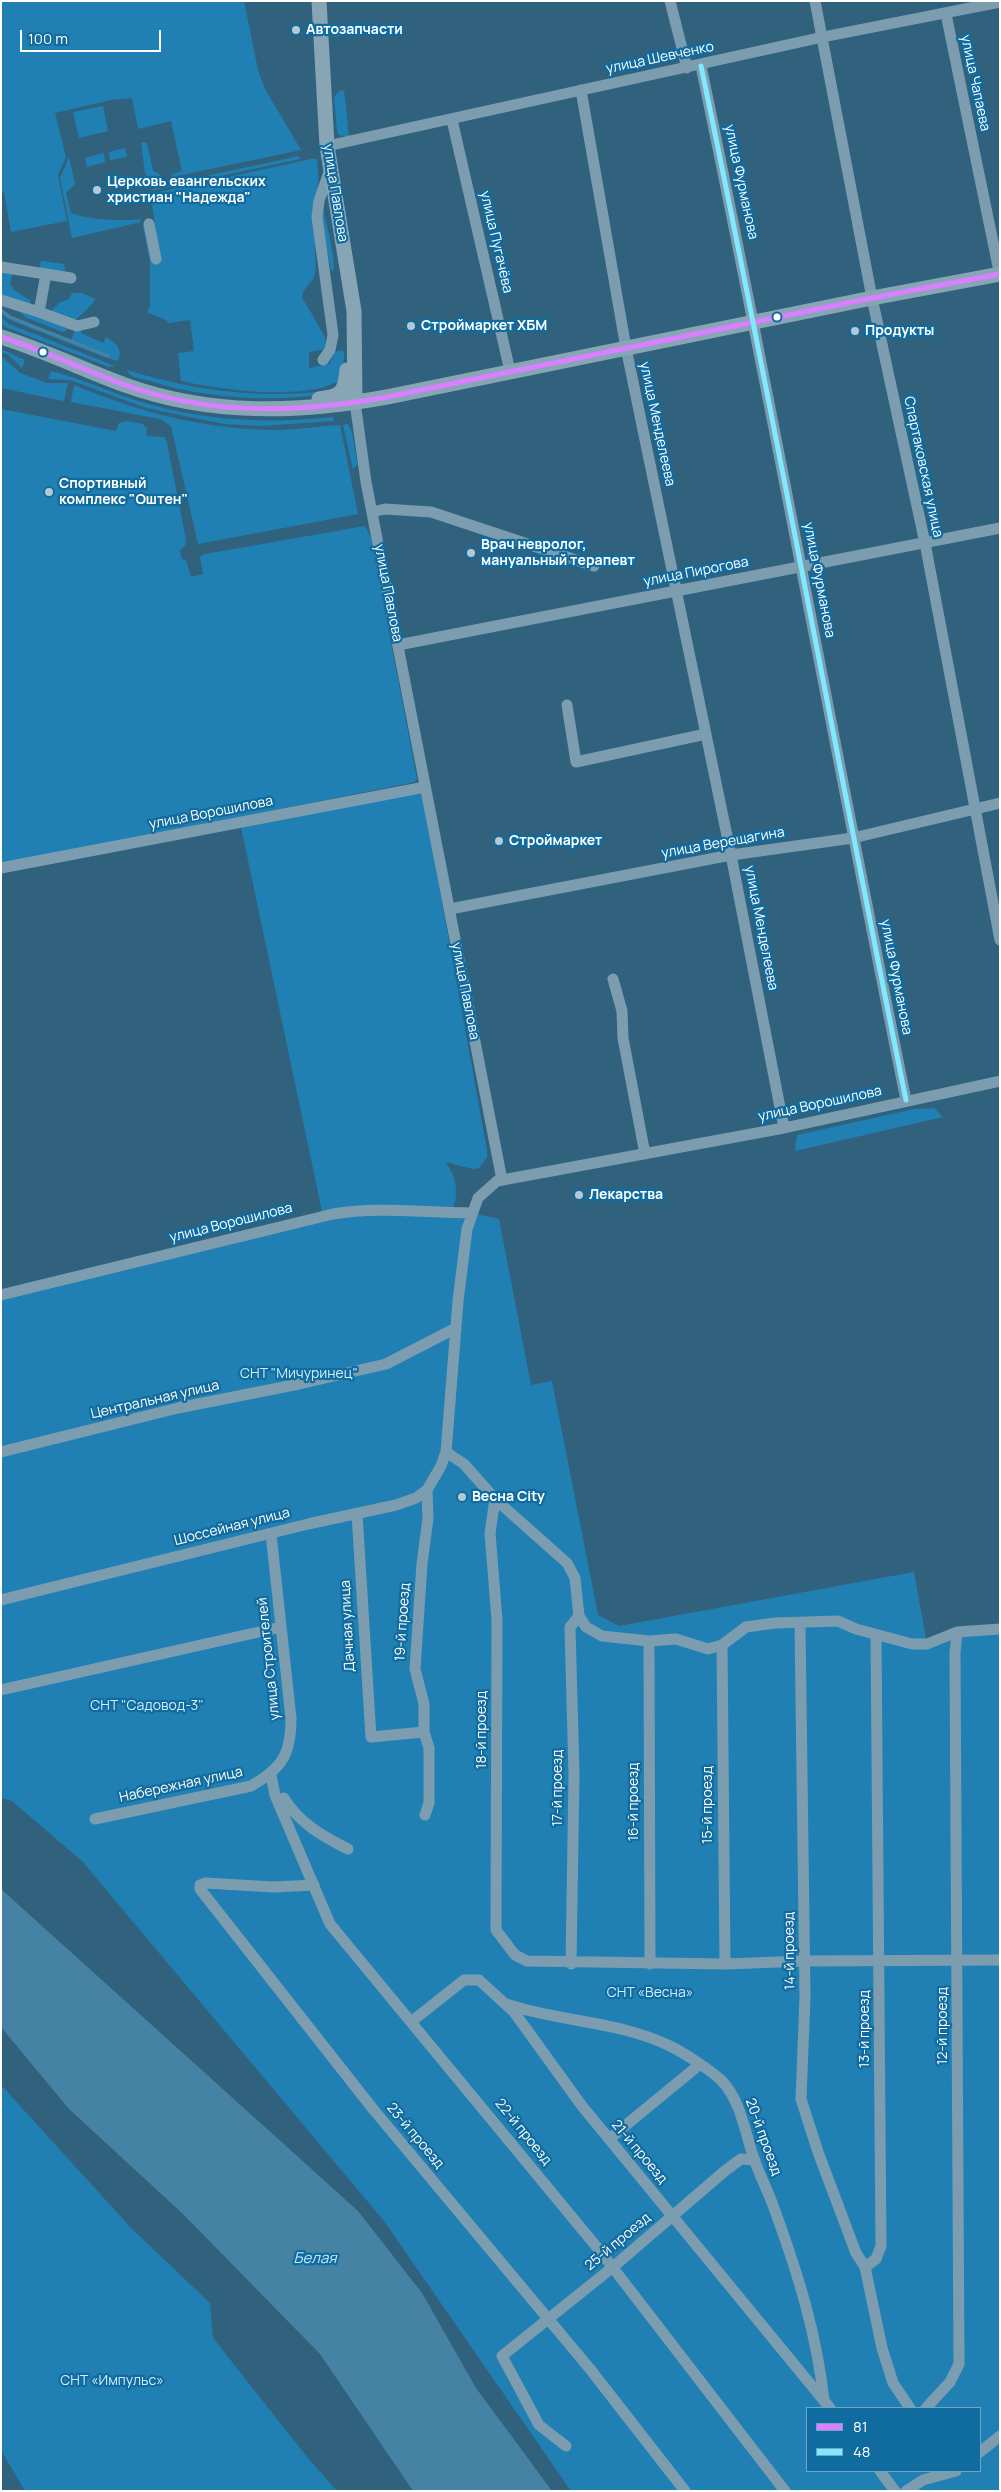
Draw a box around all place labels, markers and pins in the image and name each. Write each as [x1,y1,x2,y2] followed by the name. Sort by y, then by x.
[306,22,403,38] place label: Автозапчасти
[290,24,302,36] marker: Автозапчасти
[107,174,266,206] place label: Церковь евангельских христиан "Надежда"
[91,184,103,196] marker: Церковь евангельских христиан "Надежда"
[772,312,782,322] unlabelled marker
[421,318,547,334] place label: Строймаркет ХБМ
[405,320,417,332] marker: Строймаркет ХБМ
[865,323,934,339] place label: Продукты
[849,325,861,337] marker: Продукты
[38,347,48,357] unlabelled marker
[59,476,188,508] place label: Спортивный комплекс "Оштен"
[43,486,55,498] marker: Спортивный комплекс "Оштен"
[481,537,635,570] place label: Врач невролог, мануальный терапевт
[465,547,477,559] marker: Врач невролог, мануальный терапевт
[509,833,602,849] place label: Строймаркет
[493,835,505,847] marker: Строймаркет
[589,1187,663,1203] place label: Лекарства
[573,1189,585,1201] marker: Лекарства
[472,1489,545,1505] place label: Весна City
[456,1491,468,1503] marker: Весна City

